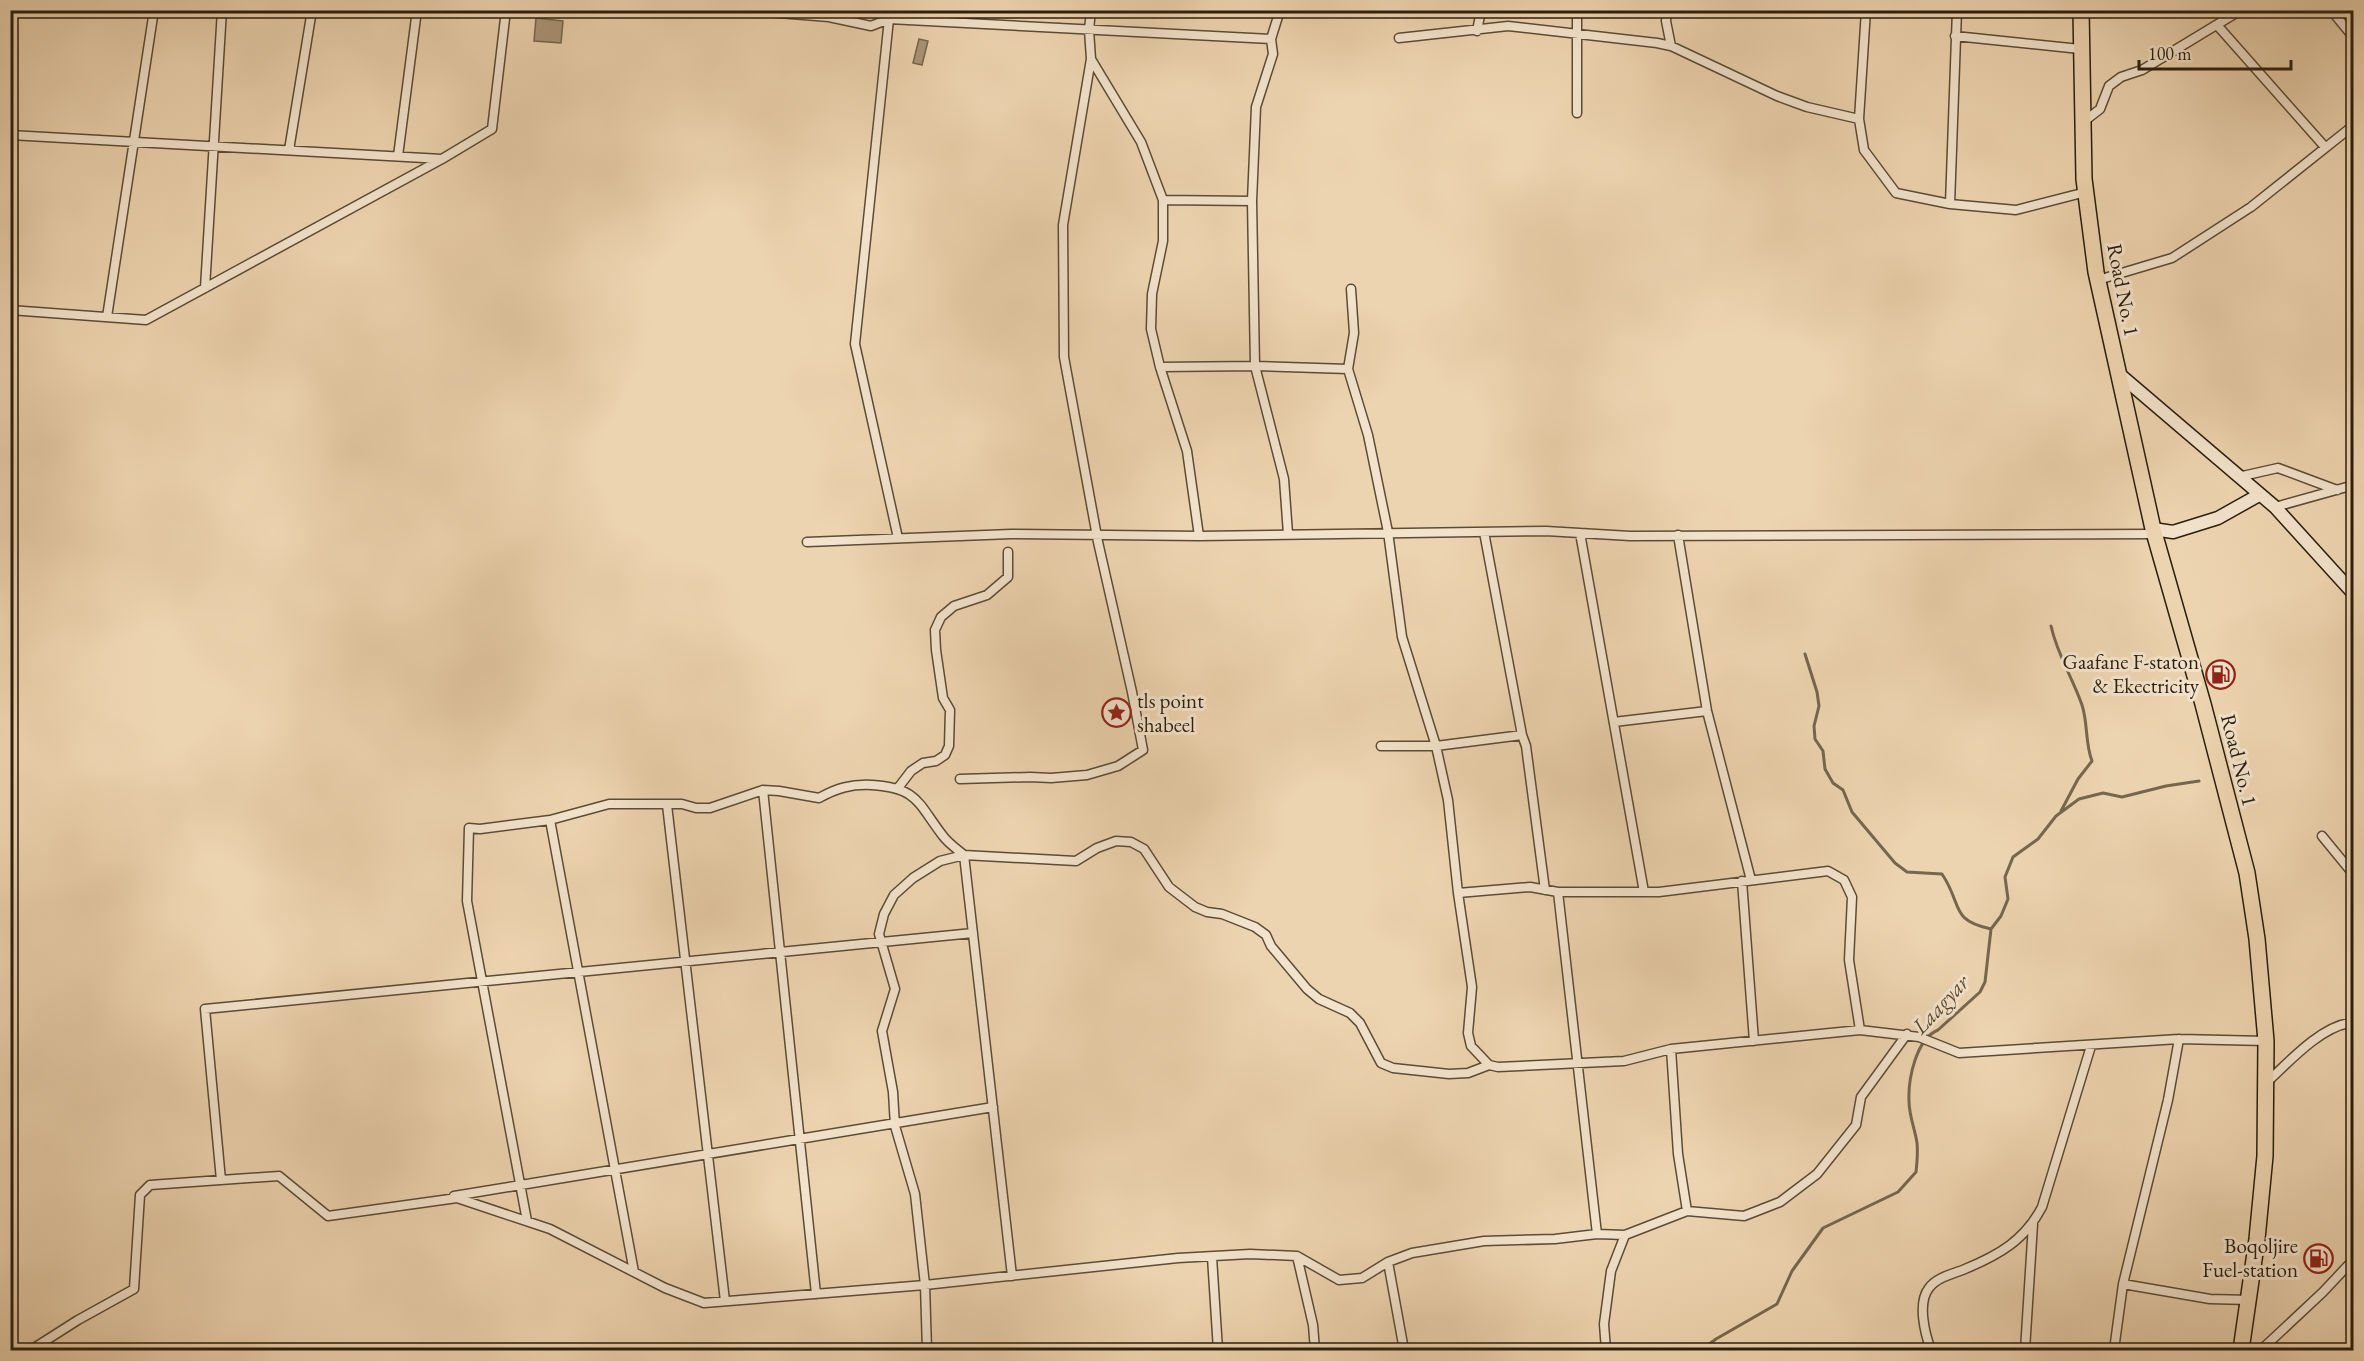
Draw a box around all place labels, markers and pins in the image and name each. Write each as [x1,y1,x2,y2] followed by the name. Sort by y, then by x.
[2063,648,2200,699] place label: Gaafane F-staton & Ekectricity
[2204,658,2236,690] fuel station icon: Gaafane F-staton & Ekectricity
[1137,687,1204,738] place label: tls point shabeel
[1100,697,1132,729] place icon: tls point shabeel
[2202,1232,2298,1283] place label: Boqoljire Fuel-station
[2303,1242,2335,1274] fuel station icon: Boqoljire Fuel-station

